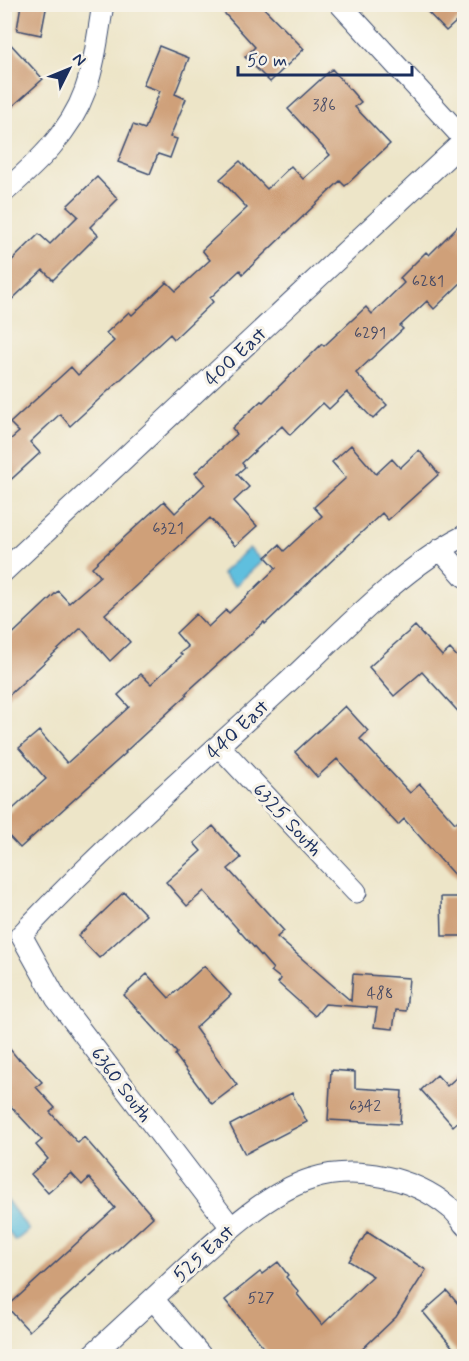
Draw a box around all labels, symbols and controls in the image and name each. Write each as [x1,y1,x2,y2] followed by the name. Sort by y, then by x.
[39,39,99,99] north arrow
[238,39,412,77] scale bar
[68,49,90,71] text: N
[247,49,287,73] text: 50 m
[312,95,336,116] house number: 386
[412,271,444,292] house number: 6281
[199,321,273,393] street label: 400 East
[354,323,386,344] house number: 6291
[152,518,184,539] house number: 6321
[201,694,275,766] street label: 440 East
[246,777,328,863] street label: 6325 South
[367,983,393,1004] house number: 488
[83,1042,158,1128] street label: 6360 South
[349,1096,381,1117] house number: 6342
[167,1219,241,1289] street label: 525 East
[248,1288,275,1309] house number: 527

